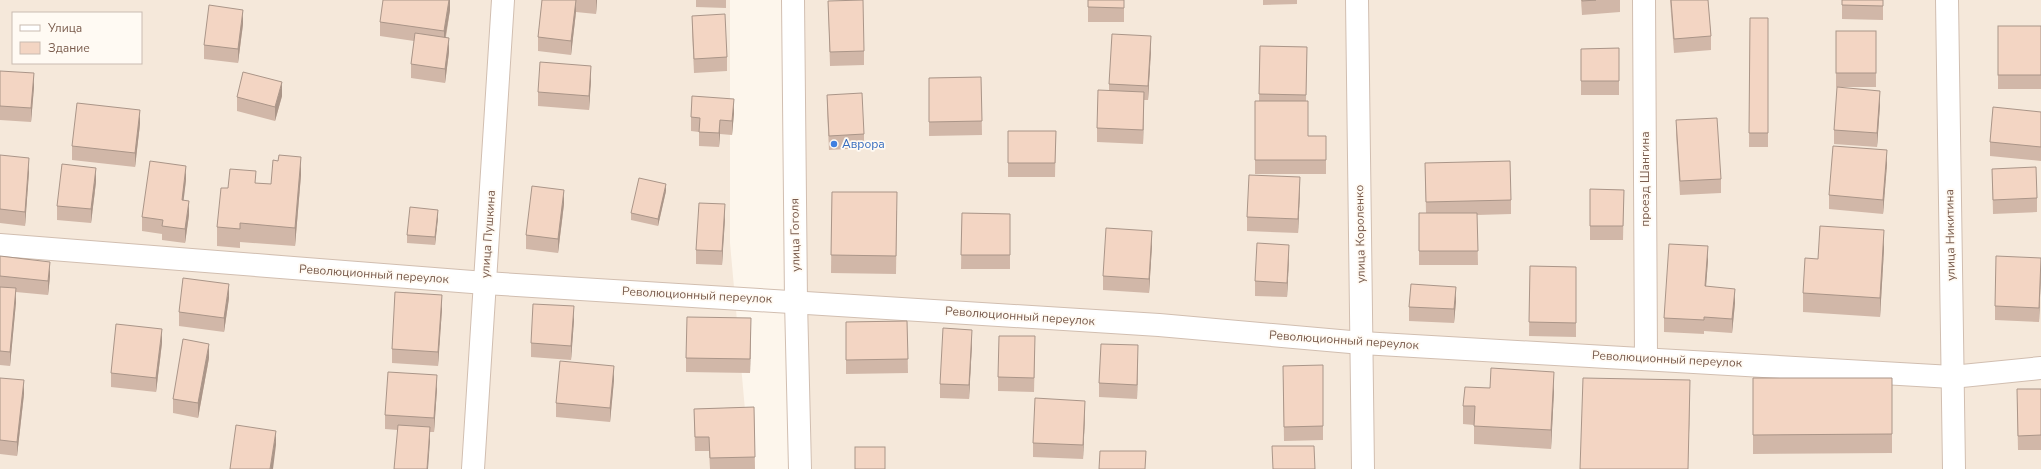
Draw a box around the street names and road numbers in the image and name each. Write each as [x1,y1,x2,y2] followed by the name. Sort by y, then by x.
[1637,131,1653,227] street label: проезд Шангина
[1351,185,1369,283] street label: улица Короленко
[477,189,499,279] street label: улица Пушкина
[1941,189,1959,281] street label: улица Никитина
[786,198,804,272] street label: улица Гоголя
[299,261,450,287] street label: Революционный переулок
[622,283,773,307] street label: Революционный переулок
[945,303,1096,329] street label: Революционный переулок
[1269,327,1420,353] street label: Революционный переулок
[1592,347,1743,371] street label: Революционный переулок

